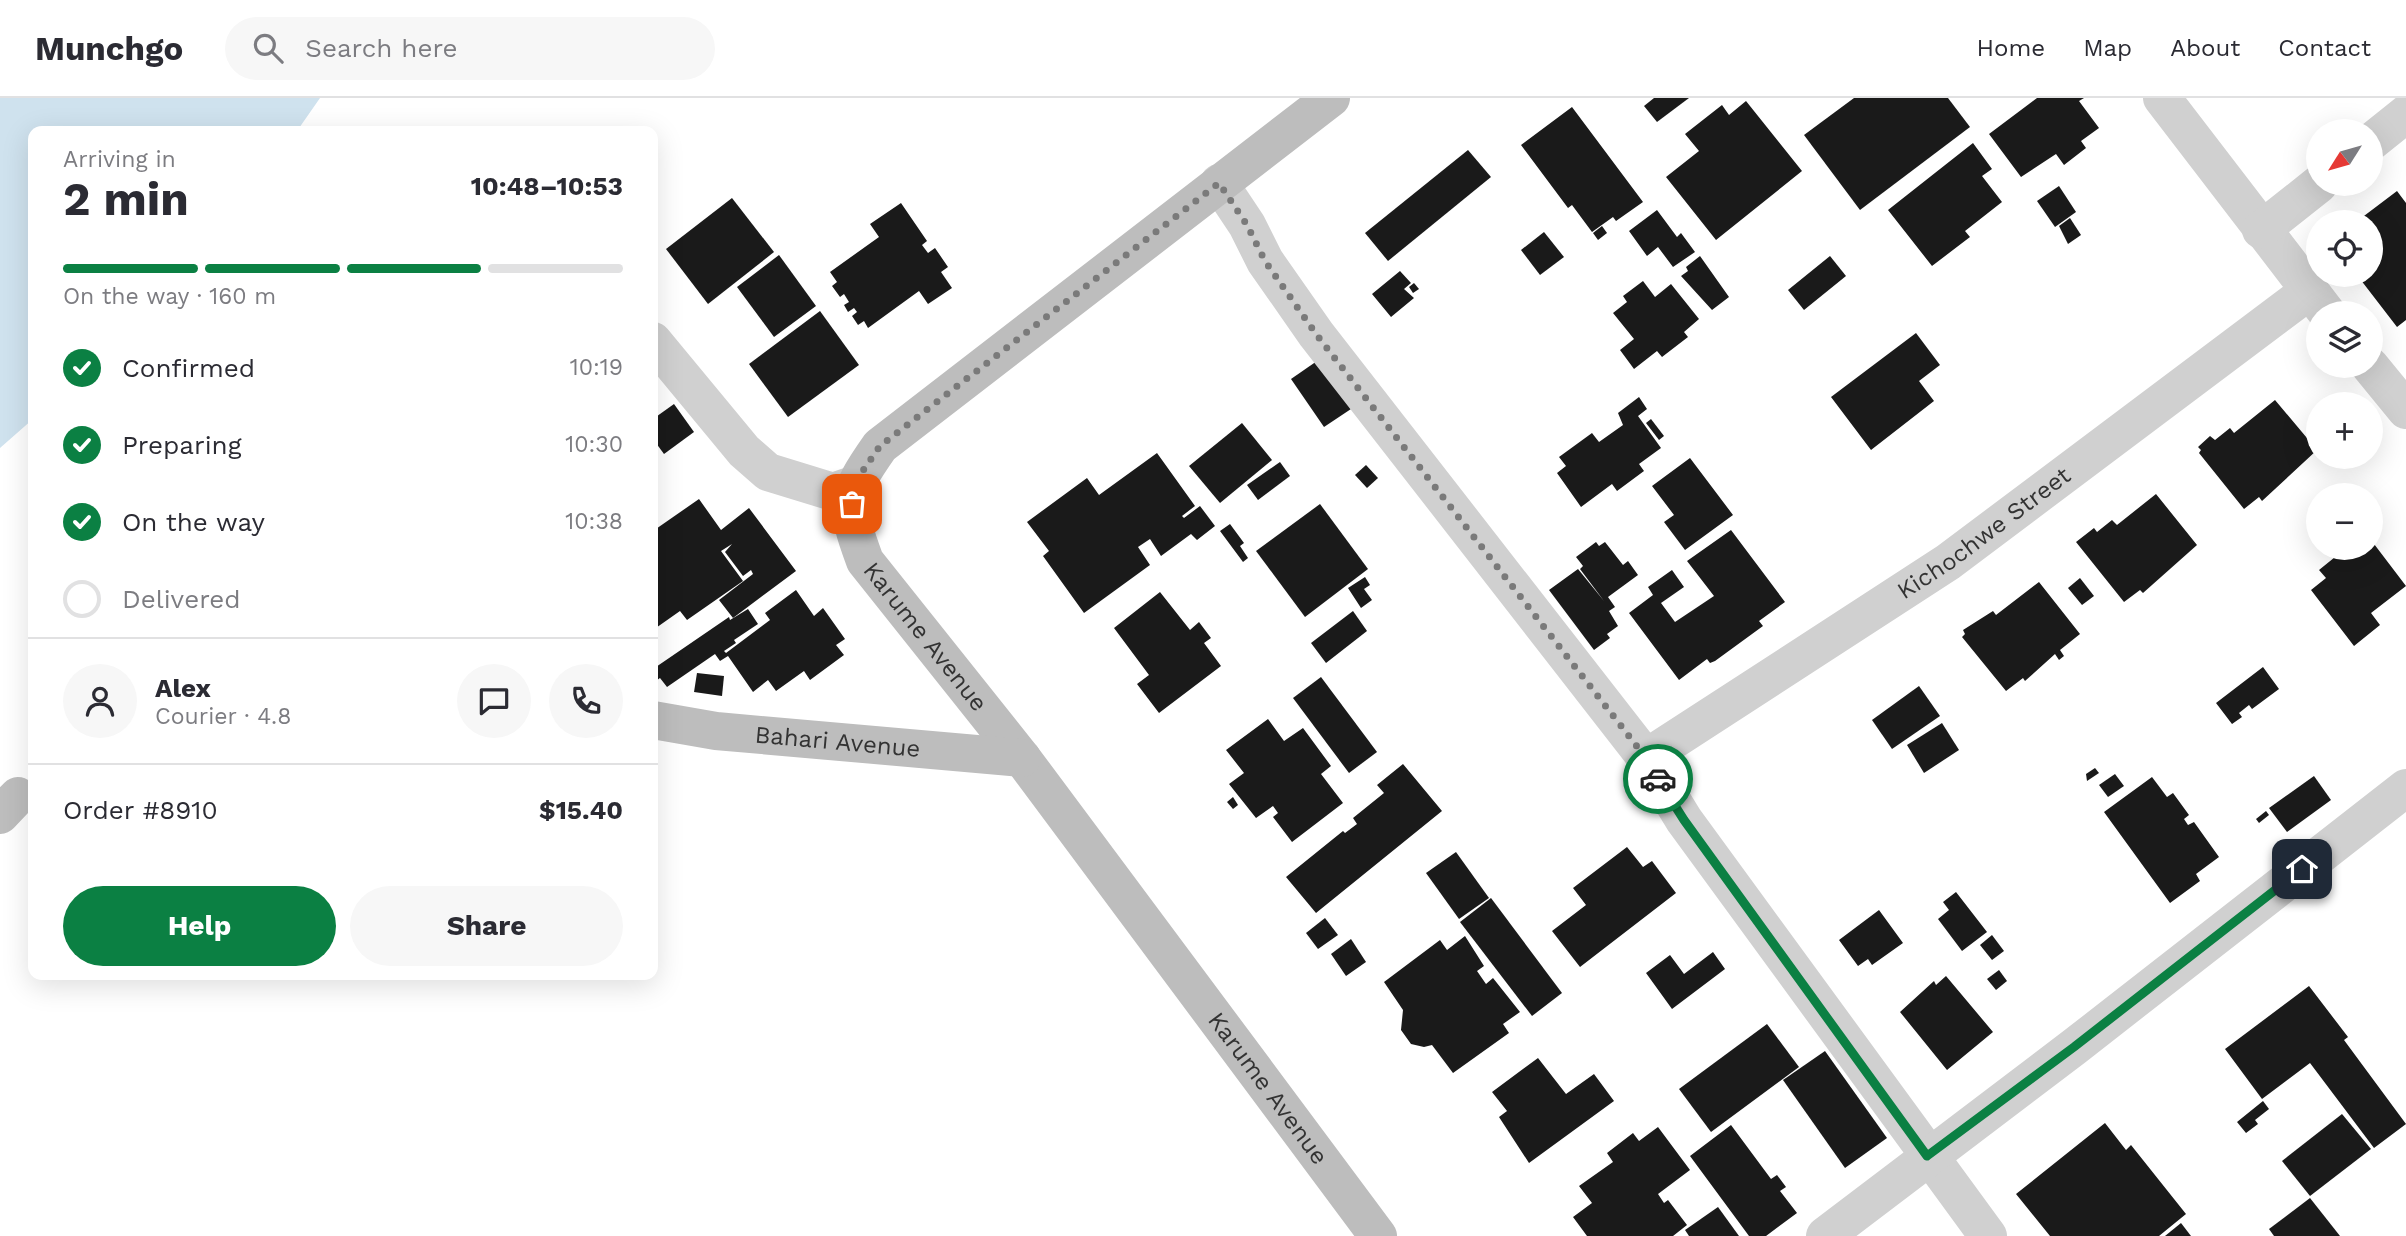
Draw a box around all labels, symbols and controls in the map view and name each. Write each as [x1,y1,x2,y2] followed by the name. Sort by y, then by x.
[225,17,715,80] search box
[35,29,183,68] text: Munchgo
[249,29,287,67] icon: search
[305,33,458,63] text: Search here
[1977,34,2045,62] text: Home
[2083,34,2132,62] text: Map
[2170,34,2240,62] text: About
[2278,34,2371,62] text: Contact
[2306,119,2384,196] north arrow
[2306,119,2383,560] map controls
[63,146,176,173] text: Arriving in
[471,171,623,201] text: 10:48–10:53
[63,172,189,226] text: 2 min
[2306,210,2383,287] button: locate
[63,283,276,310] text: On the way · 160 m
[2306,301,2383,378] button: layers
[63,349,101,387] icon: check
[122,353,255,383] text: Confirmed
[570,354,623,381] text: 10:19
[2306,392,2383,469] button: +
[63,426,101,464] icon: check
[122,430,242,460] text: Preparing
[565,431,623,458] text: 10:30
[1892,461,2076,605] street label: Kichochwe Street
[822,474,882,534] pin
[2306,483,2383,560] button: −
[833,485,871,523] icon: bag
[63,503,101,541] icon: check
[122,507,265,537] text: On the way
[565,508,623,535] text: 10:38
[858,557,993,717] street label: Karume Avenue
[122,584,241,614] text: Delivered
[63,664,137,738] button: person
[457,664,531,738] button: chat
[549,664,623,738] button: phone
[155,673,211,703] text: Alex
[155,703,291,730] text: Courier · 4.8
[754,720,922,763] street label: Bahari Avenue
[1623,744,1693,814] courier
[1639,760,1677,798] icon: car
[63,795,218,825] text: Order #8910
[539,795,623,825] text: $15.40
[2272,839,2332,899] pin
[2283,850,2321,888] icon: home
[63,886,336,966] button: Help
[350,886,623,966] button: Share
[1202,1007,1334,1170] street label: Karume Avenue

